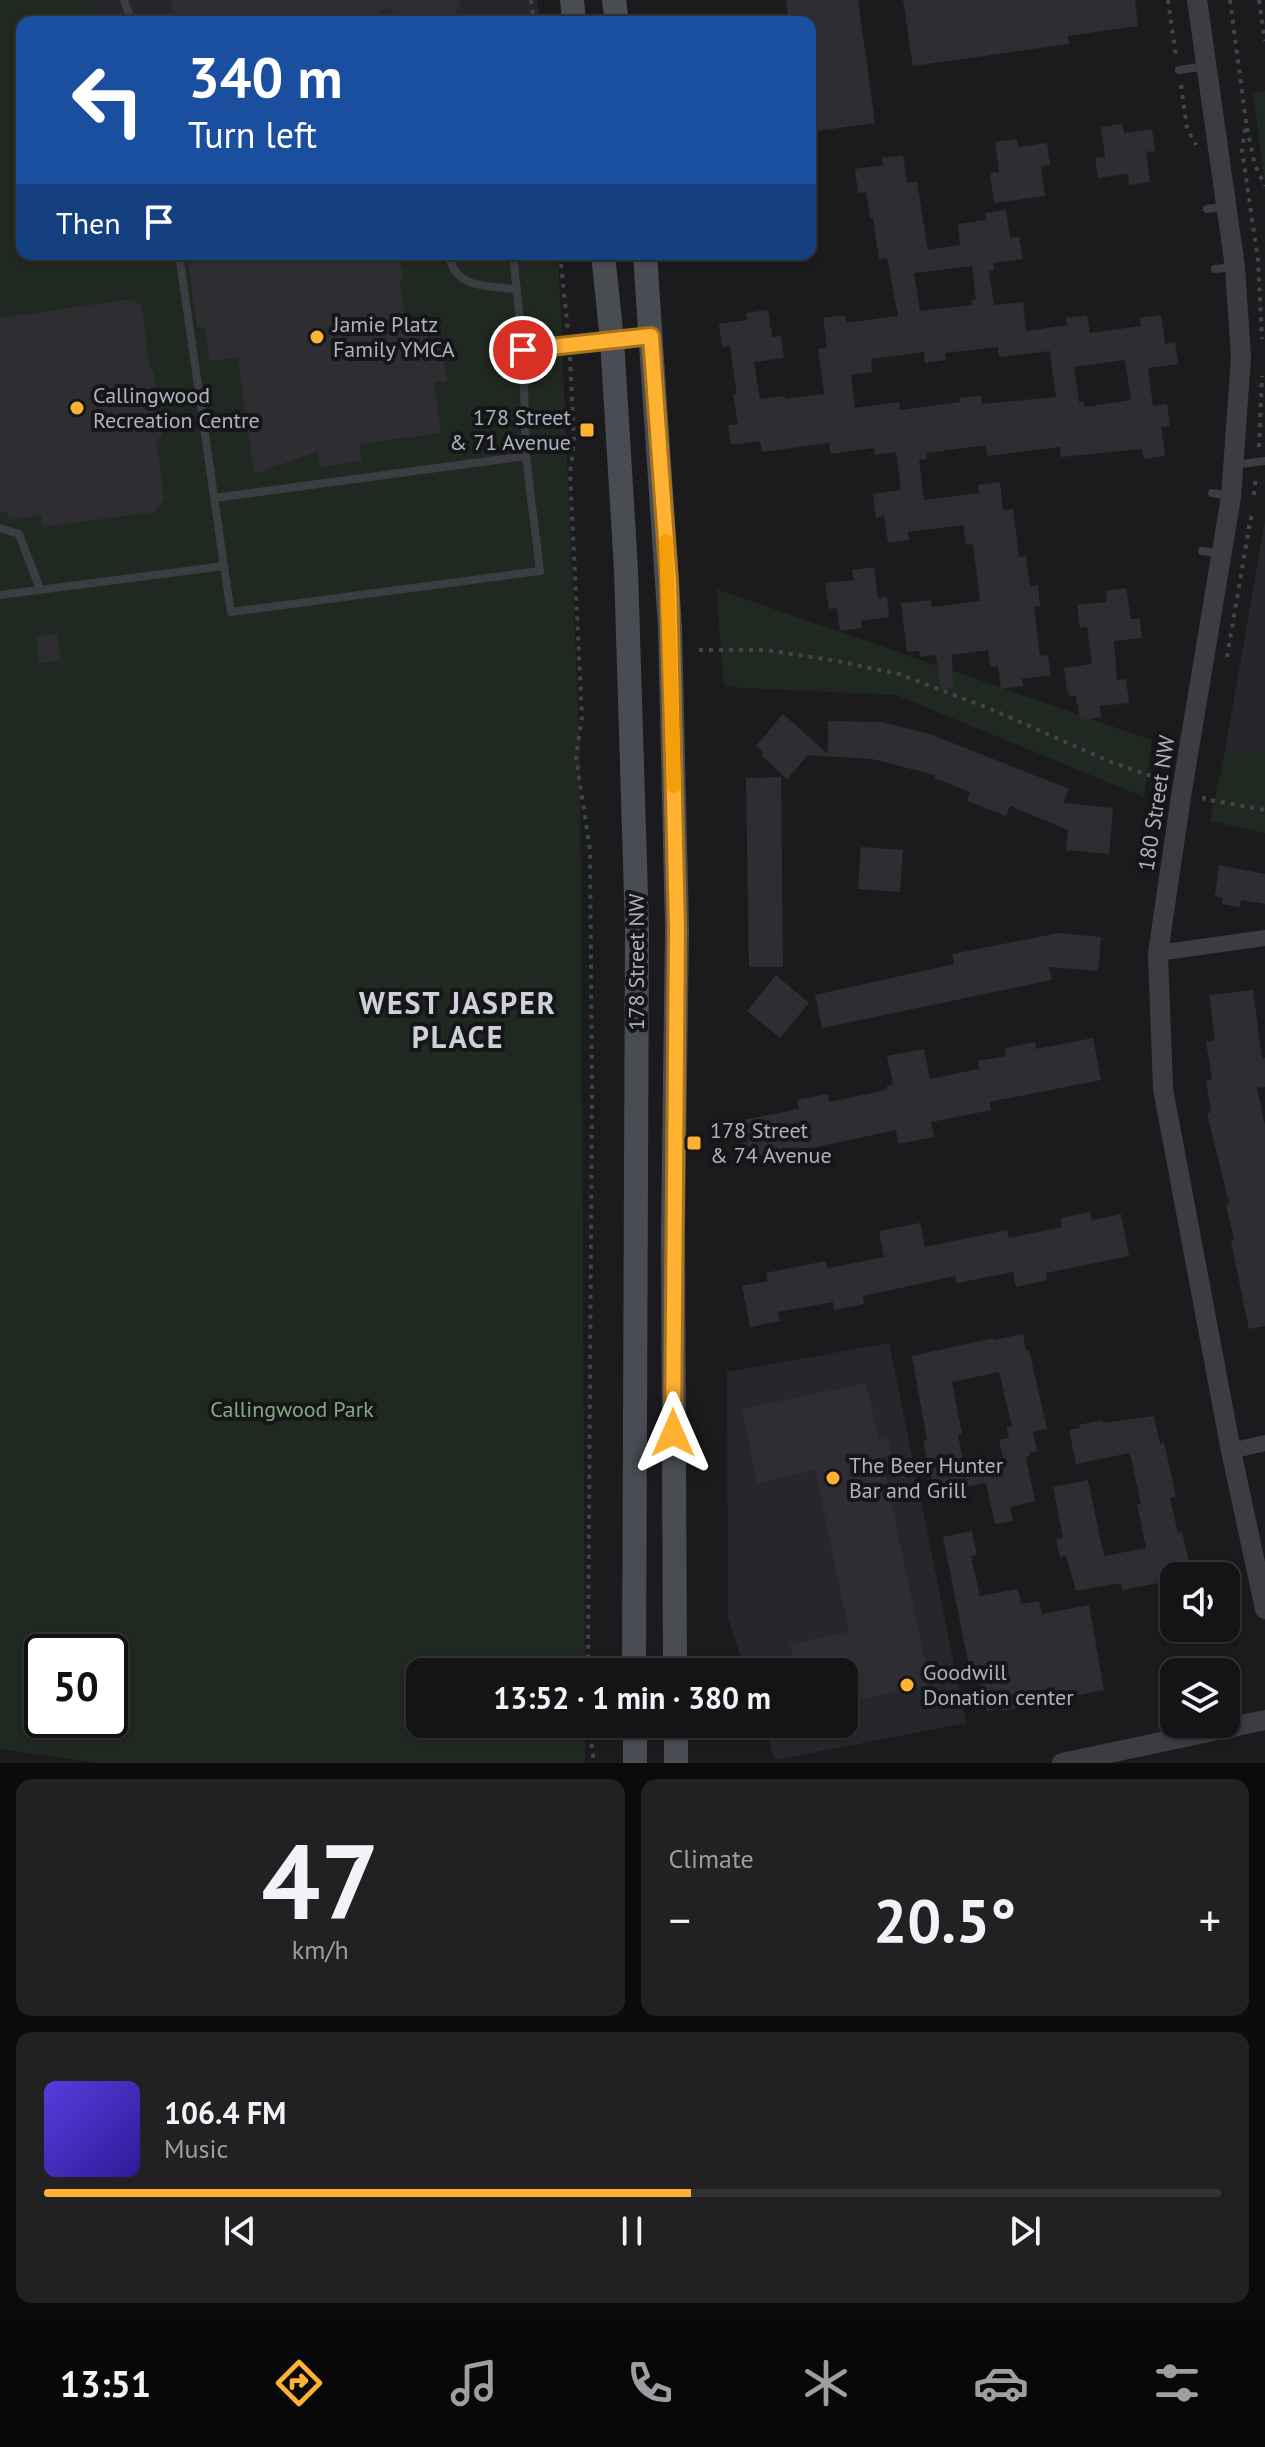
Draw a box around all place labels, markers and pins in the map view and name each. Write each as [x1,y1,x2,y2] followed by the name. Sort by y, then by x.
[332,310,455,363] place label: Jamie Platz Family YMCA
[489,316,557,384] pin
[308,328,326,346] marker: Jamie Platz Family YMCA
[93,381,260,434] place label: Callingwood Recreation Centre
[68,399,86,417] marker: Callingwood Recreation Centre
[449,403,572,456] place label: 178 Street & 71 Avenue
[578,421,596,439] marker: 178 Street & 71 Avenue
[710,1116,832,1169] place label: 178 Street & 74 Avenue
[685,1134,703,1152] marker: 178 Street & 74 Avenue
[849,1451,1004,1504] place label: The Beer Hunter Bar and Grill
[824,1469,842,1487] marker: The Beer Hunter Bar and Grill
[923,1658,1074,1711] place label: Goodwill Donation center
[898,1676,916,1694] marker: Goodwill Donation center

